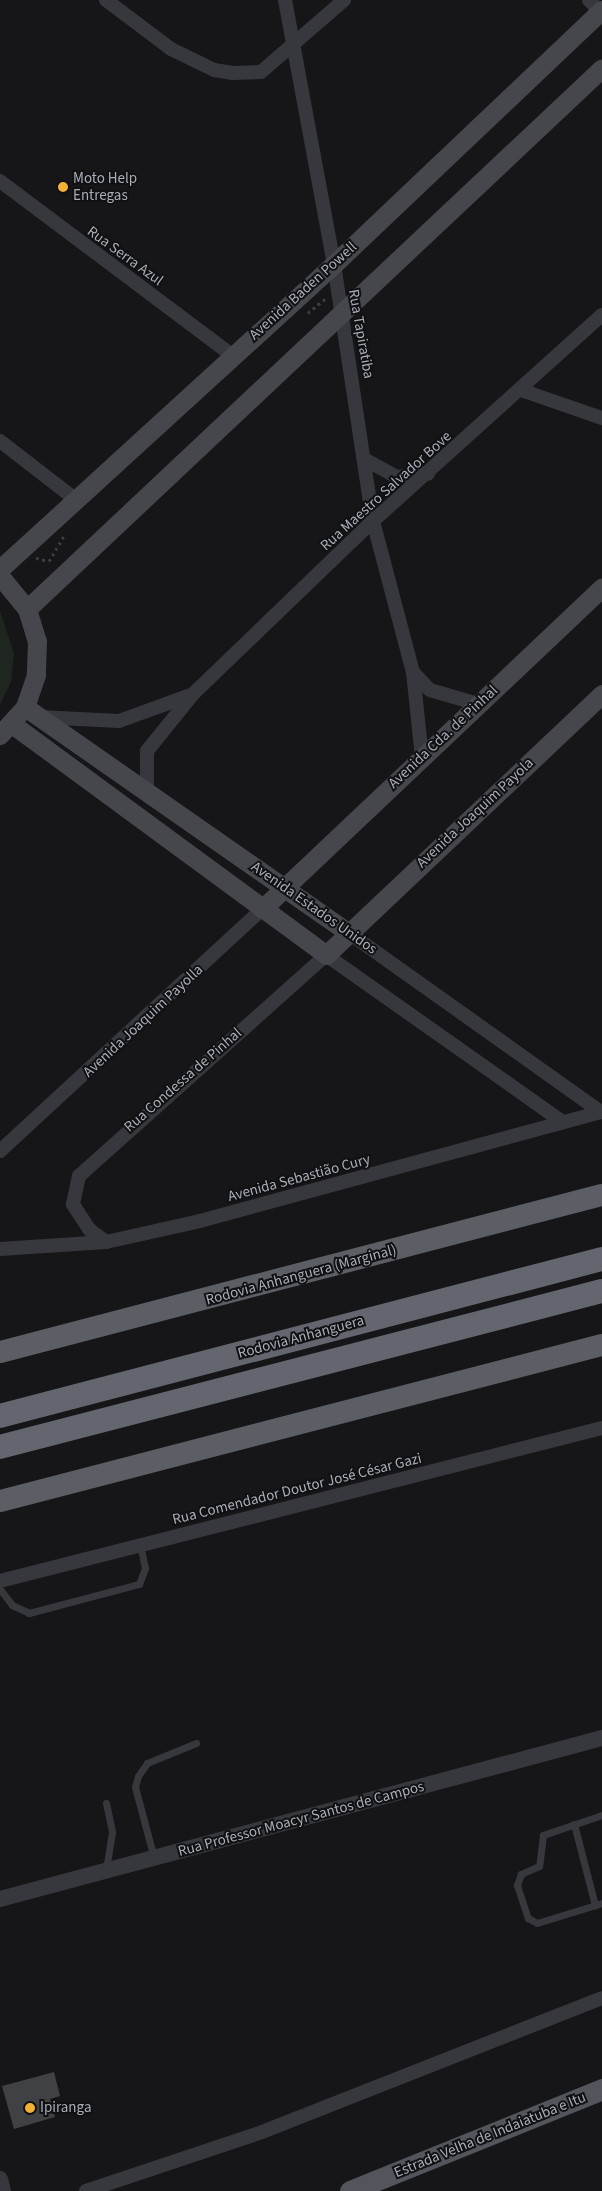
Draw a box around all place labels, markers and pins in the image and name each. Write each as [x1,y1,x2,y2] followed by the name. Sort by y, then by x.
[73,169,137,204] place label: Moto Help Entregas
[57,181,69,193] marker: Moto Help Entregas
[40,2099,91,2117] place label: Ipiranga
[24,2102,36,2114] marker: Ipiranga

